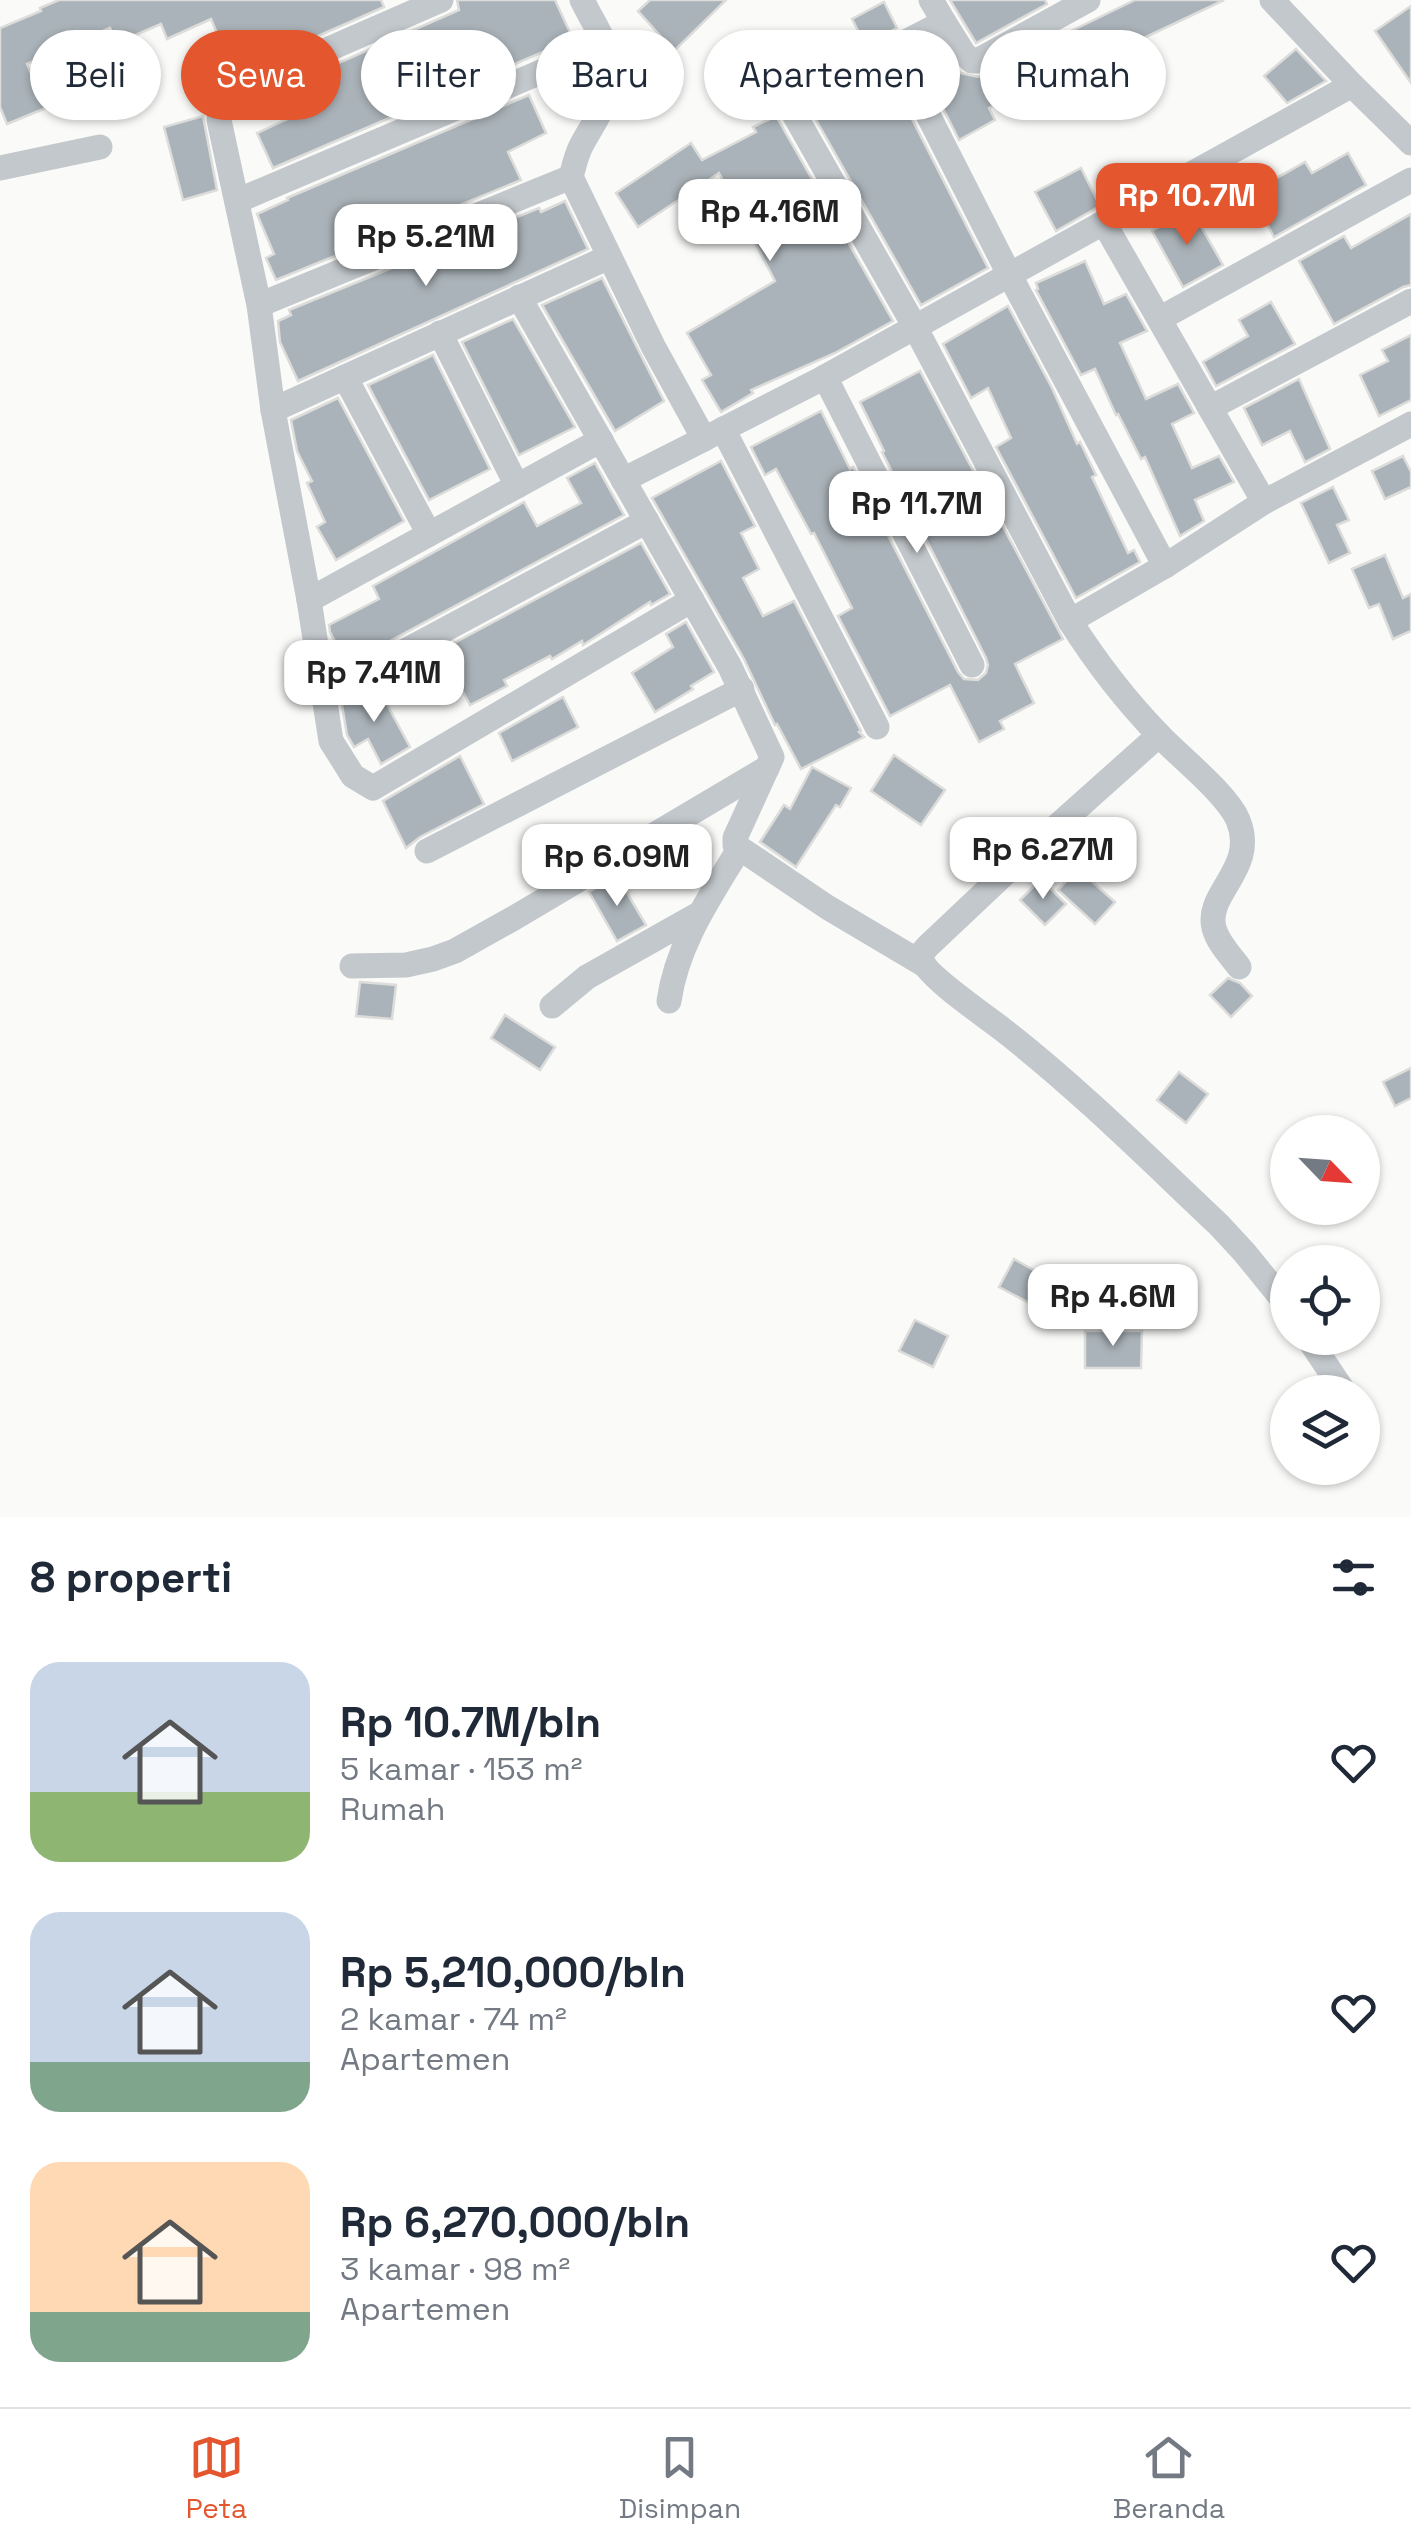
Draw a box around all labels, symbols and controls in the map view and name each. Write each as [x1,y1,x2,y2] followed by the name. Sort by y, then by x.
[30,30,161,120] chip: Beli
[181,30,341,120] chip: Sewa
[361,30,516,120] chip: Filter
[536,30,684,120] chip: Baru
[704,30,960,120] chip: Apartemen
[980,30,1166,120] chip: Rumah
[1084,163,1290,248] pin: Rp 10.7M
[1118,175,1256,215] text: Rp 10.7M
[667,179,873,264] pin: Rp 4.16M
[700,191,840,231] text: Rp 4.16M
[323,204,529,289] pin: Rp 5.21M
[356,216,496,256] text: Rp 5.21M
[814,471,1020,556] pin: Rp 11.7M
[851,483,983,523] text: Rp 11.7M
[271,640,477,725] pin: Rp 7.41M
[306,652,442,692] text: Rp 7.41M
[940,817,1146,902] pin: Rp 6.27M
[514,824,720,909] pin: Rp 6.09M
[972,829,1114,869] text: Rp 6.27M
[544,836,690,876] text: Rp 6.09M
[1270,1115,1380,1225] north arrow
[1270,1115,1380,1485] map controls
[1270,1245,1380,1355] button: locate
[1021,1264,1205,1349] pin: Rp 4.6M
[1050,1276,1176,1316] text: Rp 4.6M
[1270,1375,1380,1485] button: layers
[1326,1550,1381,1605] icon: filters
[30,1551,232,1604] text: 8 properti
[340,1696,601,1749] text: Rp 10.7M/bln
[110,1702,230,1822] icon: home
[1326,1735,1381,1790] icon: heart
[340,1749,582,1789] text: 5 kamar · 153 m²
[340,1789,445,1829] text: Rumah
[340,1946,686,1999] text: Rp 5,210,000/bln
[110,1952,230,2072] icon: home
[1326,1985,1381,2040] icon: heart
[340,1999,567,2039] text: 2 kamar · 74 m²
[340,2039,510,2079] text: Apartemen
[340,2196,690,2249] text: Rp 6,270,000/bln
[110,2202,230,2322] icon: home
[1326,2235,1381,2290] icon: heart
[340,2249,570,2289] text: 3 kamar · 98 m²
[340,2289,510,2329] text: Apartemen
[186,2430,247,2526] tab: Peta
[619,2430,741,2526] tab: Disimpan
[1113,2430,1225,2526] tab: Beranda

